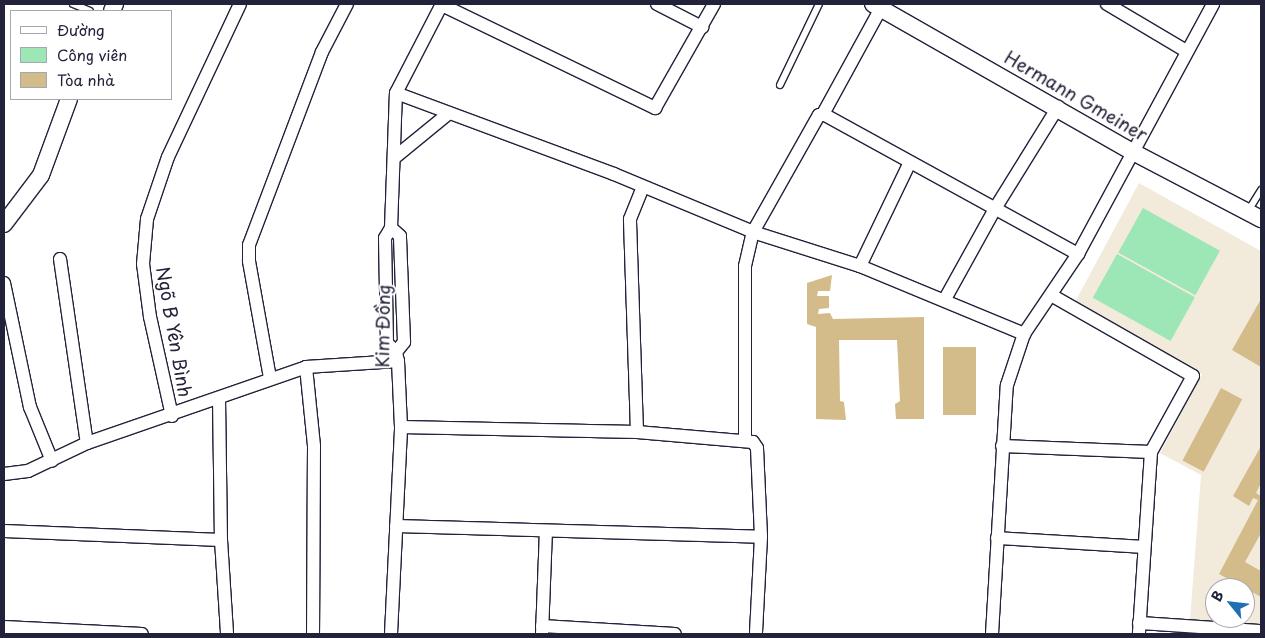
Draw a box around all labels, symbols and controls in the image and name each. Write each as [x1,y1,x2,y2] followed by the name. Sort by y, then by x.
[10,10,172,100] legend
[57,18,105,41] text: Đường
[57,43,127,66] text: Công viên
[1001,46,1151,146] street label: Hermann Gmeiner
[57,68,114,91] text: Tòa nhà
[152,264,196,400] street label: Ngõ B Yên Bình
[371,283,395,369] street label: Kim Đồng
[1205,578,1255,628] north arrow
[1206,587,1229,605] text: B

